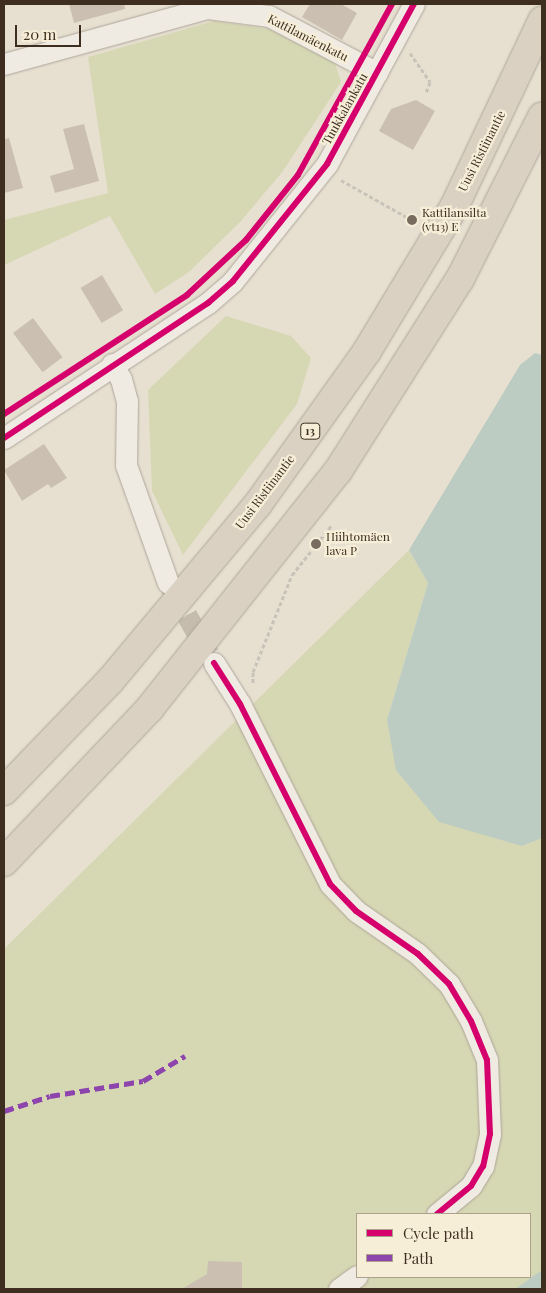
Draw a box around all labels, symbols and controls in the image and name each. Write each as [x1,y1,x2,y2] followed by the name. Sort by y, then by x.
[265,12,351,64] street label: Kattilamäenkatu
[18,15,84,47] scale bar
[23,24,56,44] text: 20 m
[319,71,371,147] street label: Tuukkalankatu
[455,108,509,194] street label: Uusi Ristiinantie
[422,206,486,234] place label: Kattilansilta (vt13) E
[406,214,418,226] marker: Kattilansilta (vt13) E
[300,422,320,440] road number: 13
[232,452,298,532] street label: Uusi Ristiinantie
[326,530,390,558] place label: Hiihtomäen lava P
[310,538,322,550] marker: Hiihtomäen lava P
[356,1213,531,1278] legend
[403,1223,474,1243] text: Cycle path
[403,1248,433,1268] text: Path

